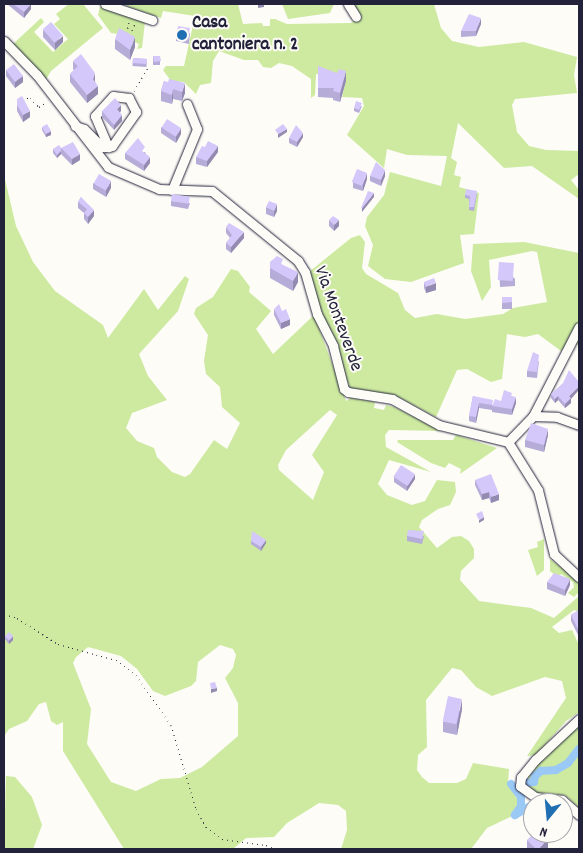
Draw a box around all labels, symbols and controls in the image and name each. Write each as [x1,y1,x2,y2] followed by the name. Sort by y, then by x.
[192,13,298,57] place label: Casa cantoniera n. 2
[176,29,188,41] marker: Casa cantoniera n. 2
[307,263,367,375] street label: Via Monteverde
[523,793,573,843] north arrow
[538,821,550,842] text: N

